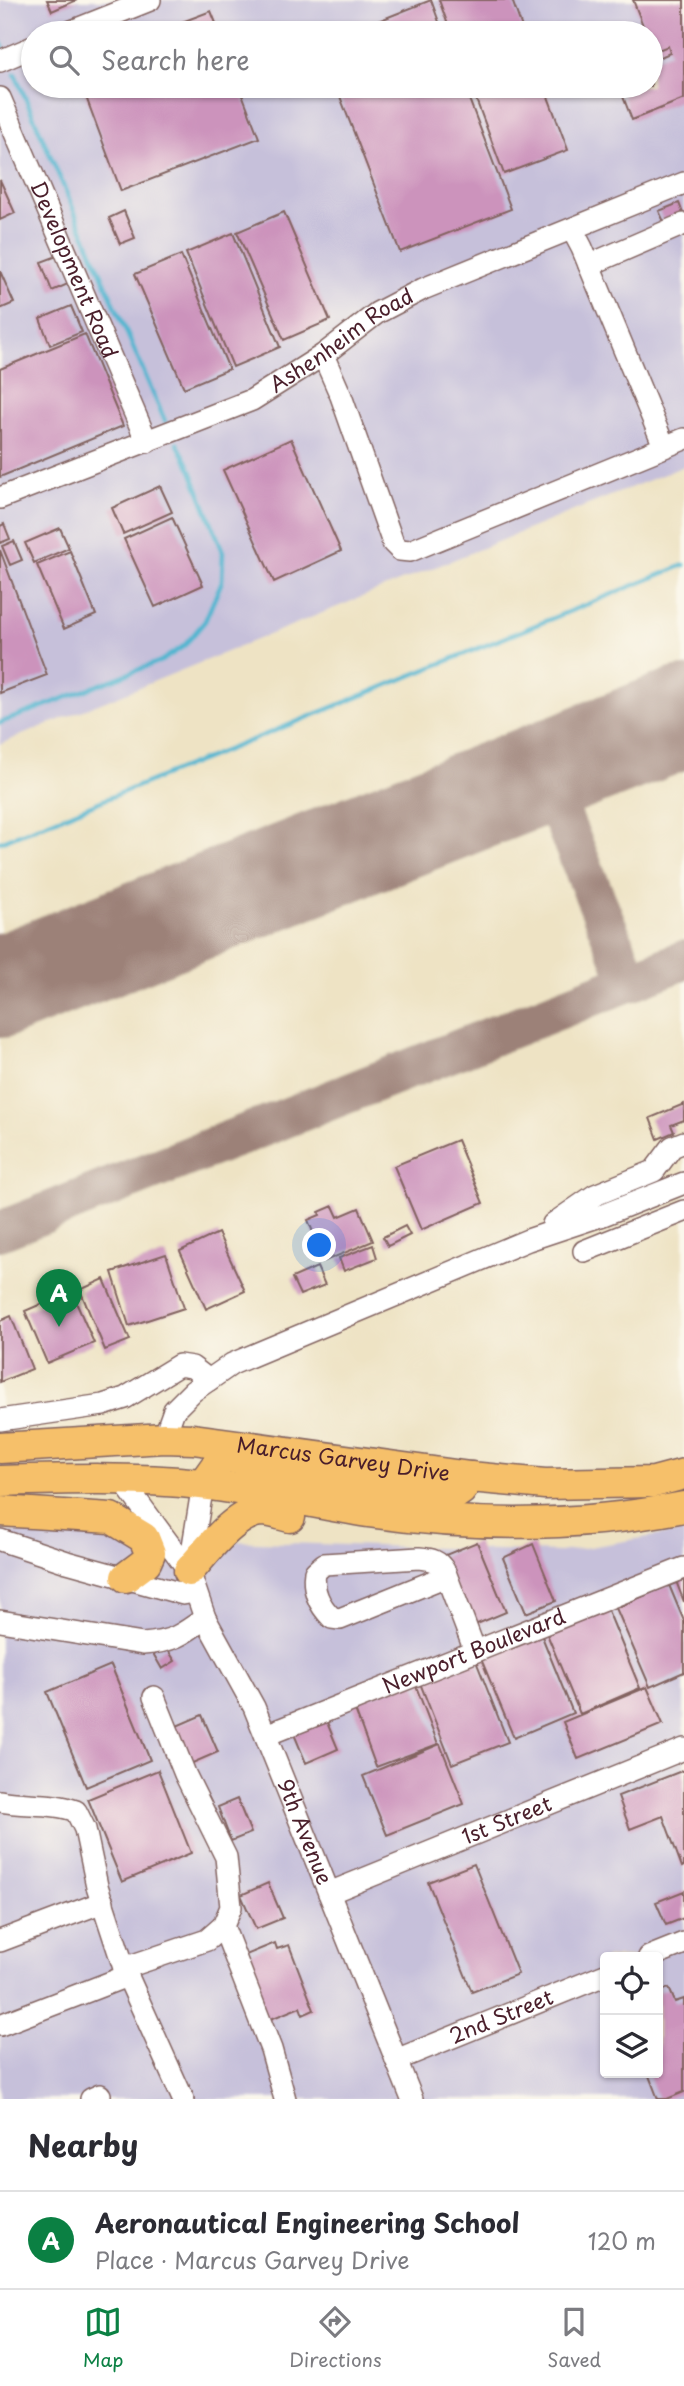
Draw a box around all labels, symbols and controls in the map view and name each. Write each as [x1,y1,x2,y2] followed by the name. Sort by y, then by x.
[21,21,663,98] search box
[101,40,250,79] text: Search here
[45,41,83,79] icon: search
[23,175,127,363] street label: Development Road
[262,279,418,399] street label: Ashenheim Road
[302,1228,336,1262] your location
[36,1269,82,1327] pin: A
[235,1427,452,1488] street label: Marcus Garvey Drive
[377,1599,570,1701] street label: Newport Boulevard
[271,1774,342,1889] street label: 9th Avenue
[456,1786,556,1852] street label: 1st Street
[600,1952,663,2078] map controls
[600,1952,663,2015] button: locate
[444,1980,558,2051] street label: 2nd Street
[600,2015,663,2078] button: layers
[28,2122,138,2167] text: Nearby
[95,2203,519,2242] text: Aeronautical Engineering School
[42,2223,60,2258] text: A
[588,2223,656,2258] text: 120 m
[95,2242,409,2277] text: Place · Marcus Garvey Drive
[83,2303,123,2373] tab: Map
[289,2303,382,2373] tab: Directions
[547,2303,601,2373] tab: Saved

